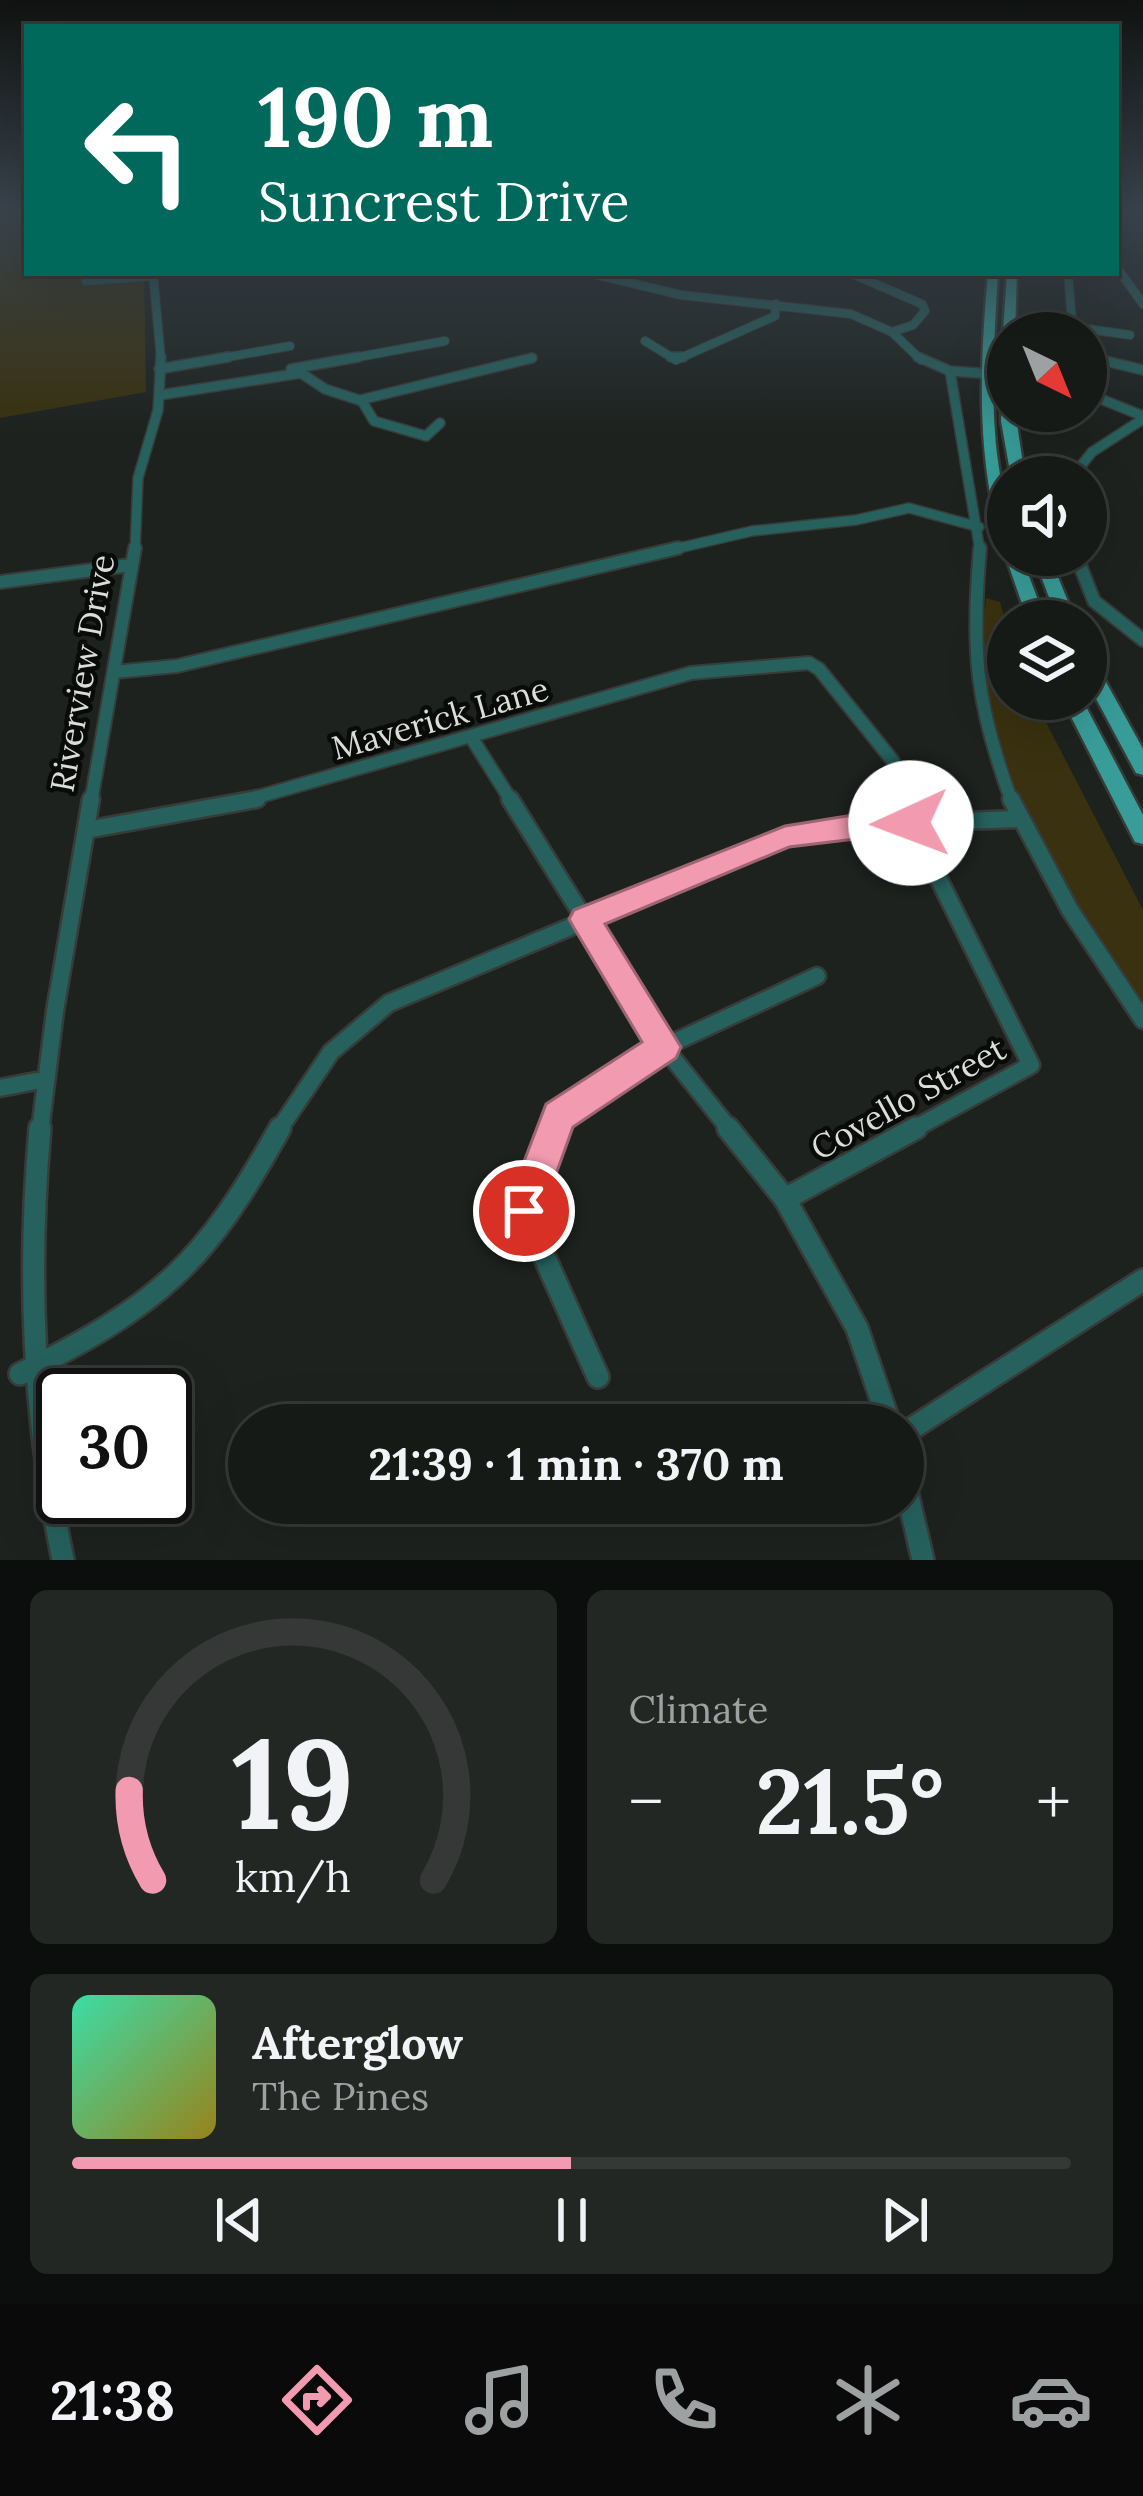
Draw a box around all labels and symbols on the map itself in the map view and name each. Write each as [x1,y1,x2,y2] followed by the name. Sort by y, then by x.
[987,312,1107,432] north arrow
[40,551,124,795] street label: Riverview Drive
[327,667,553,769] street label: Maverick Lane
[848,760,974,886] position arrow
[803,1027,1013,1169] street label: Covello Street
[473,1160,575,1262] pin
[36,1368,192,1524] speed limit sign: 30

